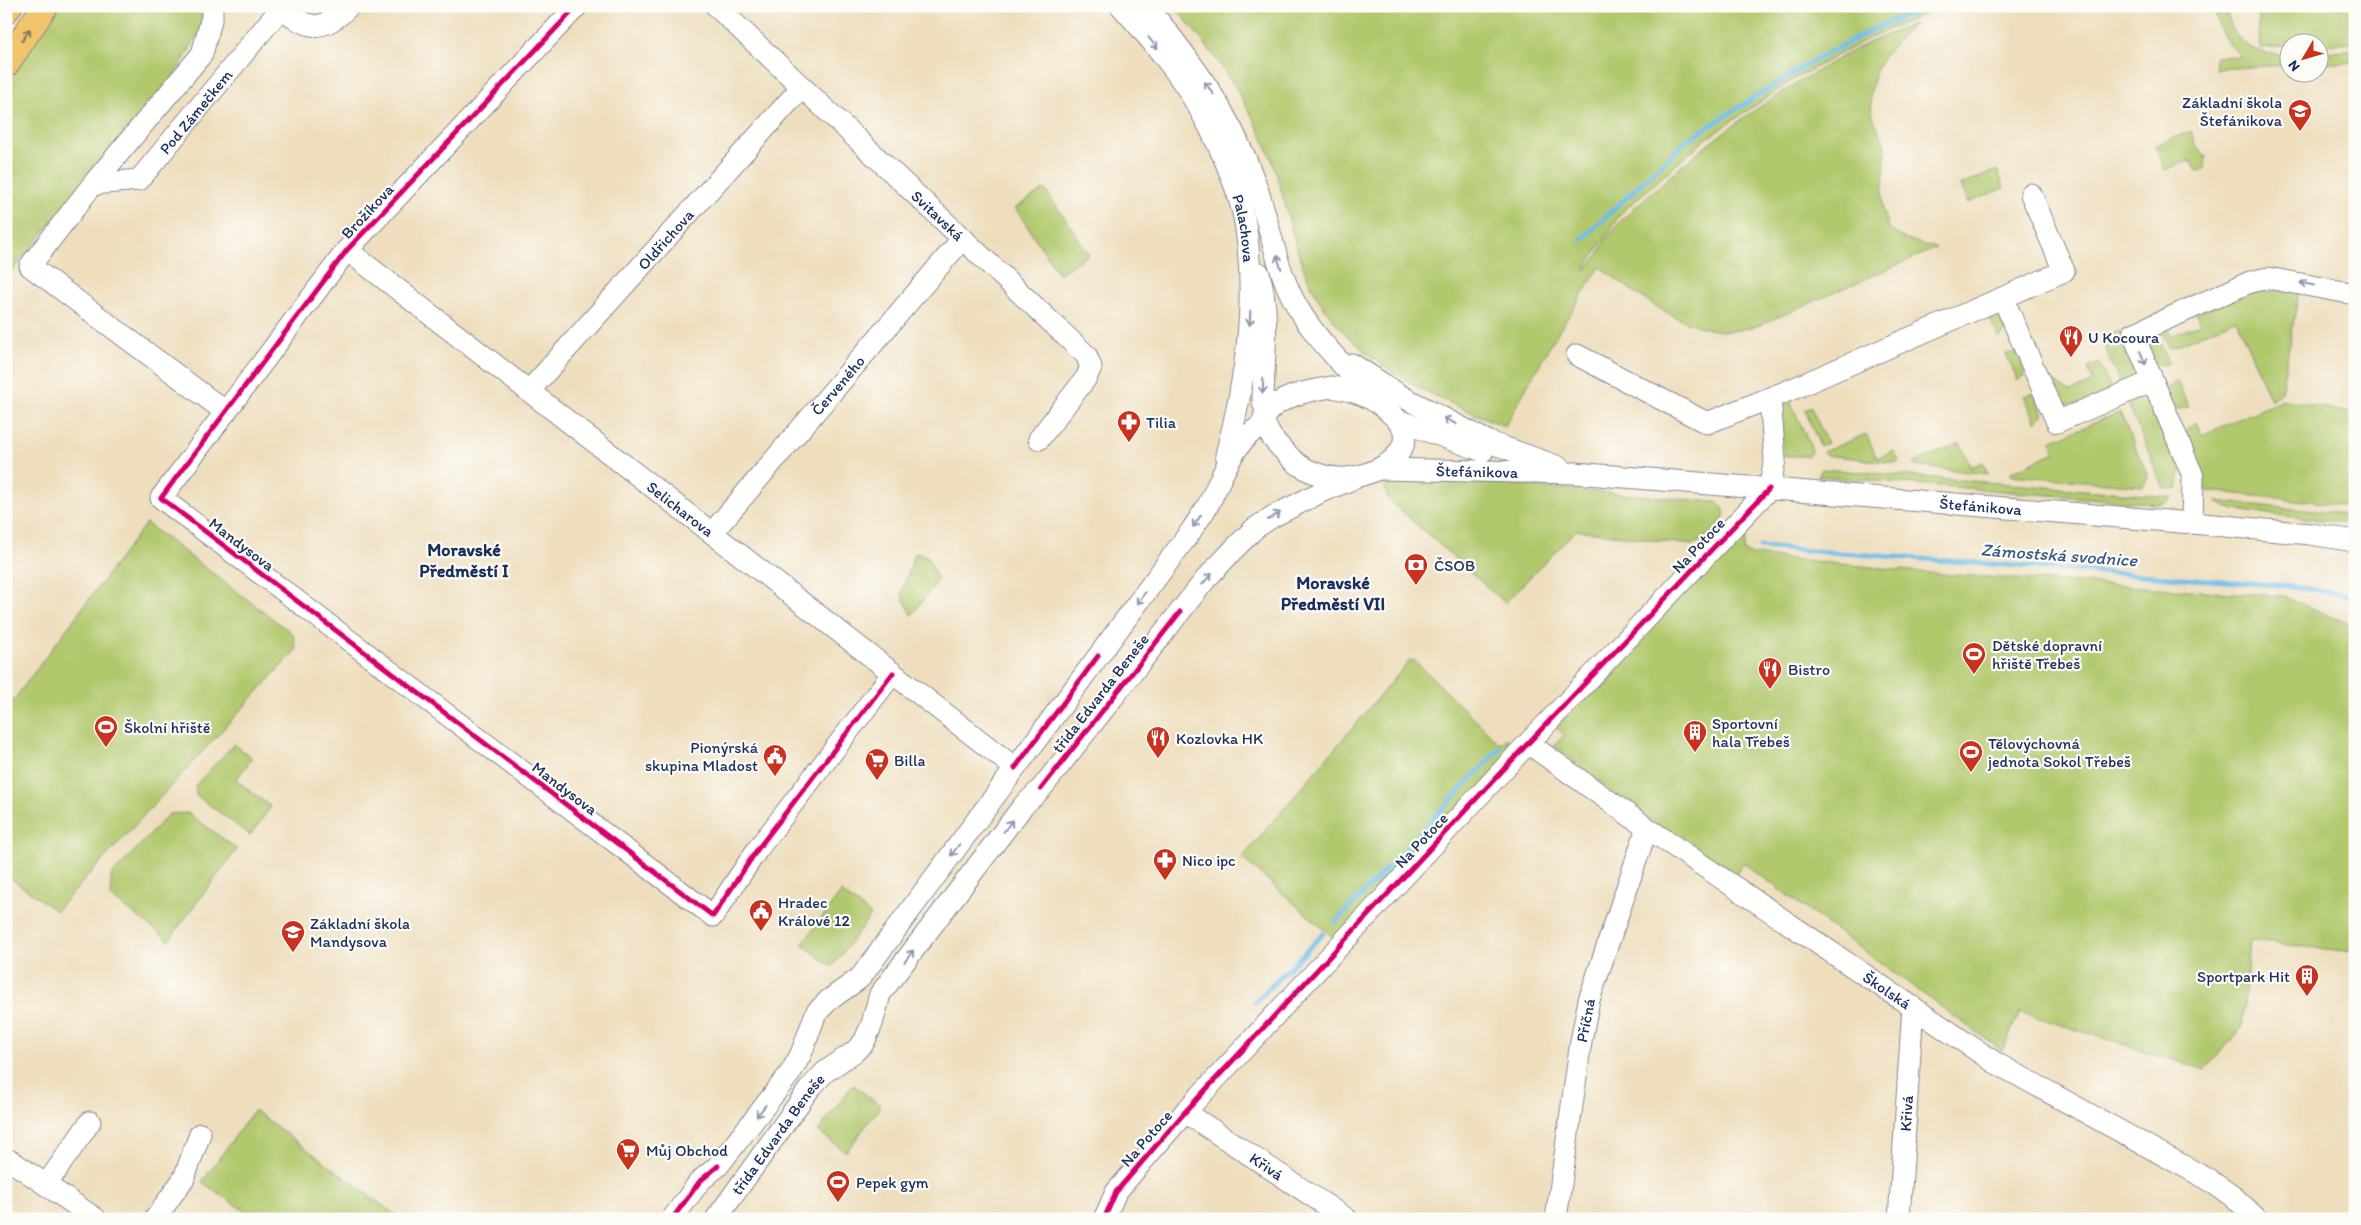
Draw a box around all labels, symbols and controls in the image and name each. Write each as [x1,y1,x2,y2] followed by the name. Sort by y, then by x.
[21,29,31,43] one-way arrow
[2278,32,2328,82] north arrow
[1148,36,1159,49] one-way arrow
[2285,57,2304,75] text: N
[155,65,237,158] street label: Pod Zámečkem
[1204,81,1214,95] one-way arrow
[2182,93,2283,130] place label: Základní škola Štefánikova
[2287,98,2313,132] school or university icon: Základní škola Štefánikova
[337,179,398,243] street label: Brožíkova
[907,186,968,245] street label: Svitavská
[1228,192,1258,264] street label: Palachova
[633,205,698,274] street label: Oldřichova
[1273,255,1283,271] one-way arrow
[2299,279,2315,288] one-way arrow
[1245,310,1255,326] one-way arrow
[2058,324,2084,358] restaurant icon: U Kocoura
[2088,328,2160,347] place label: U Kocoura
[2139,350,2148,365] one-way arrow
[807,352,869,419] street label: Červeného
[1258,378,1268,394] one-way arrow
[1116,409,1142,443] pharmacy icon: Tilia
[1146,413,1177,432] place label: Tilia
[1442,416,1457,426] one-way arrow
[1436,461,1519,482] street label: Štefánikova
[643,477,717,541] street label: Selicharova
[1939,494,2023,519] street label: Štefánikova
[1267,511,1281,521] one-way arrow
[205,514,279,576] street label: Mandysova
[1192,514,1202,528] one-way arrow
[1668,514,1729,577] street label: Na Potoce
[419,539,509,582] district label: Moravské Předměstí I
[1980,539,2139,572] water label: Zámostská svodnice
[1403,552,1429,586] bank icon: ČSOB
[1434,556,1475,575] place label: ČSOB
[1201,572,1213,585] one-way arrow
[1281,572,1385,615] district label: Moravské Předměstí VII
[1136,591,1147,604] one-way arrow
[1048,630,1153,757] street label: třída Edvarda Beneše
[1992,636,2102,673] place label: Dětské dopravní hřiště Třebeš
[1961,641,1987,675] sports icon: Dětské dopravní hřiště Třebeš
[1757,656,1783,690] restaurant icon: Bistro
[1788,660,1830,679] place label: Bistro
[93,714,119,748] sports icon: Školní hřiště
[1712,714,1790,751] place label: Sportovní hala Třebeš
[124,718,210,737] place label: Školní hřiště
[1682,719,1708,753] building icon: Sportovní hala Třebeš
[1145,725,1171,759] restaurant icon: Kozlovka HK
[1176,729,1263,748] place label: Kozlovka HK
[1987,734,2131,771] place label: Tělovýchovná jednota Sokol Třebeš
[645,738,759,775] place label: Pionýrská skupina Mladost
[1958,739,1984,773] sports icon: Tělovýchovná jednota Sokol Třebeš
[762,743,788,777] public building icon: Pionýrská skupina Mladost
[864,747,890,781] supermarket icon: Billa
[894,751,925,770] place label: Billa
[528,758,602,820] street label: Mandysova
[1391,809,1452,872] street label: Na Potoce
[1002,820,1013,833] one-way arrow
[950,843,960,857] one-way arrow
[1152,847,1178,881] pharmacy icon: Nico ipc
[1182,851,1236,870] place label: Nico ipc
[778,893,851,930] place label: Hradec Králové 12
[748,898,774,932] public building icon: Hradec Králové 12
[310,914,410,951] place label: Základní škola Mandysova
[280,919,306,953] school or university icon: Základní škola Mandysova
[904,950,915,963] one-way arrow
[2294,963,2320,997] building icon: Sportpark Hit
[2197,967,2290,986] place label: Sportpark Hit
[1859,968,1915,1014] street label: Školská
[1572,996,1599,1044] street label: Příčná
[727,1069,829,1199] street label: třída Edvarda Beneše
[1896,1094,1917,1132] street label: Křivá
[756,1104,766,1118] one-way arrow
[1117,1106,1176,1171] street label: Na Potoce
[615,1137,641,1171] supermarket icon: Můj Obchod
[646,1141,728,1160] place label: Můj Obchod
[1246,1149,1287,1185] street label: Křivá
[825,1169,851,1203] sports icon: Pepek gym
[856,1173,929,1192] place label: Pepek gym

